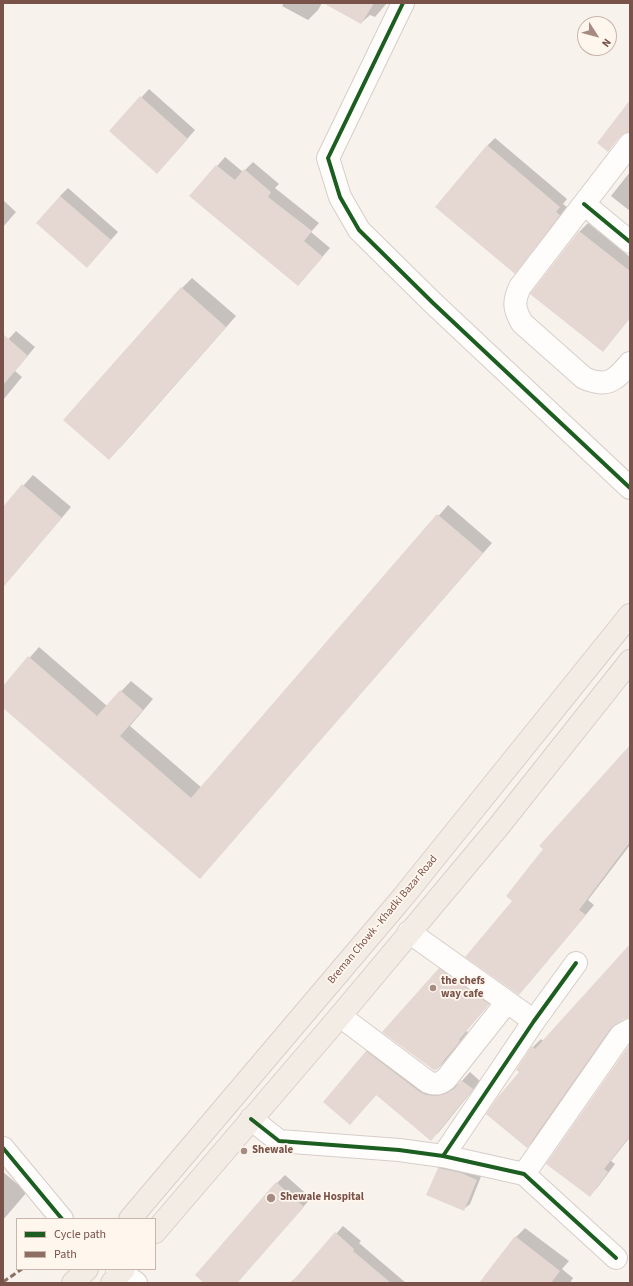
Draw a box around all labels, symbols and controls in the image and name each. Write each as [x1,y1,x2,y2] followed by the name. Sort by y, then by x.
[577,16,617,56] north arrow
[598,35,615,50] text: N
[325,853,441,987] street label: Breman Chowk - Khadki Bazar Road
[441,975,485,1001] place label: the chefs way cafe
[428,983,438,993] marker: the chefs way cafe
[252,1144,293,1158] place label: Shewale
[239,1146,249,1156] marker: Shewale
[280,1191,364,1205] place label: Shewale Hospital
[265,1192,277,1204] marker: Shewale Hospital
[16,1218,156,1270] legend
[54,1226,106,1243] text: Cycle path
[54,1246,77,1263] text: Path

